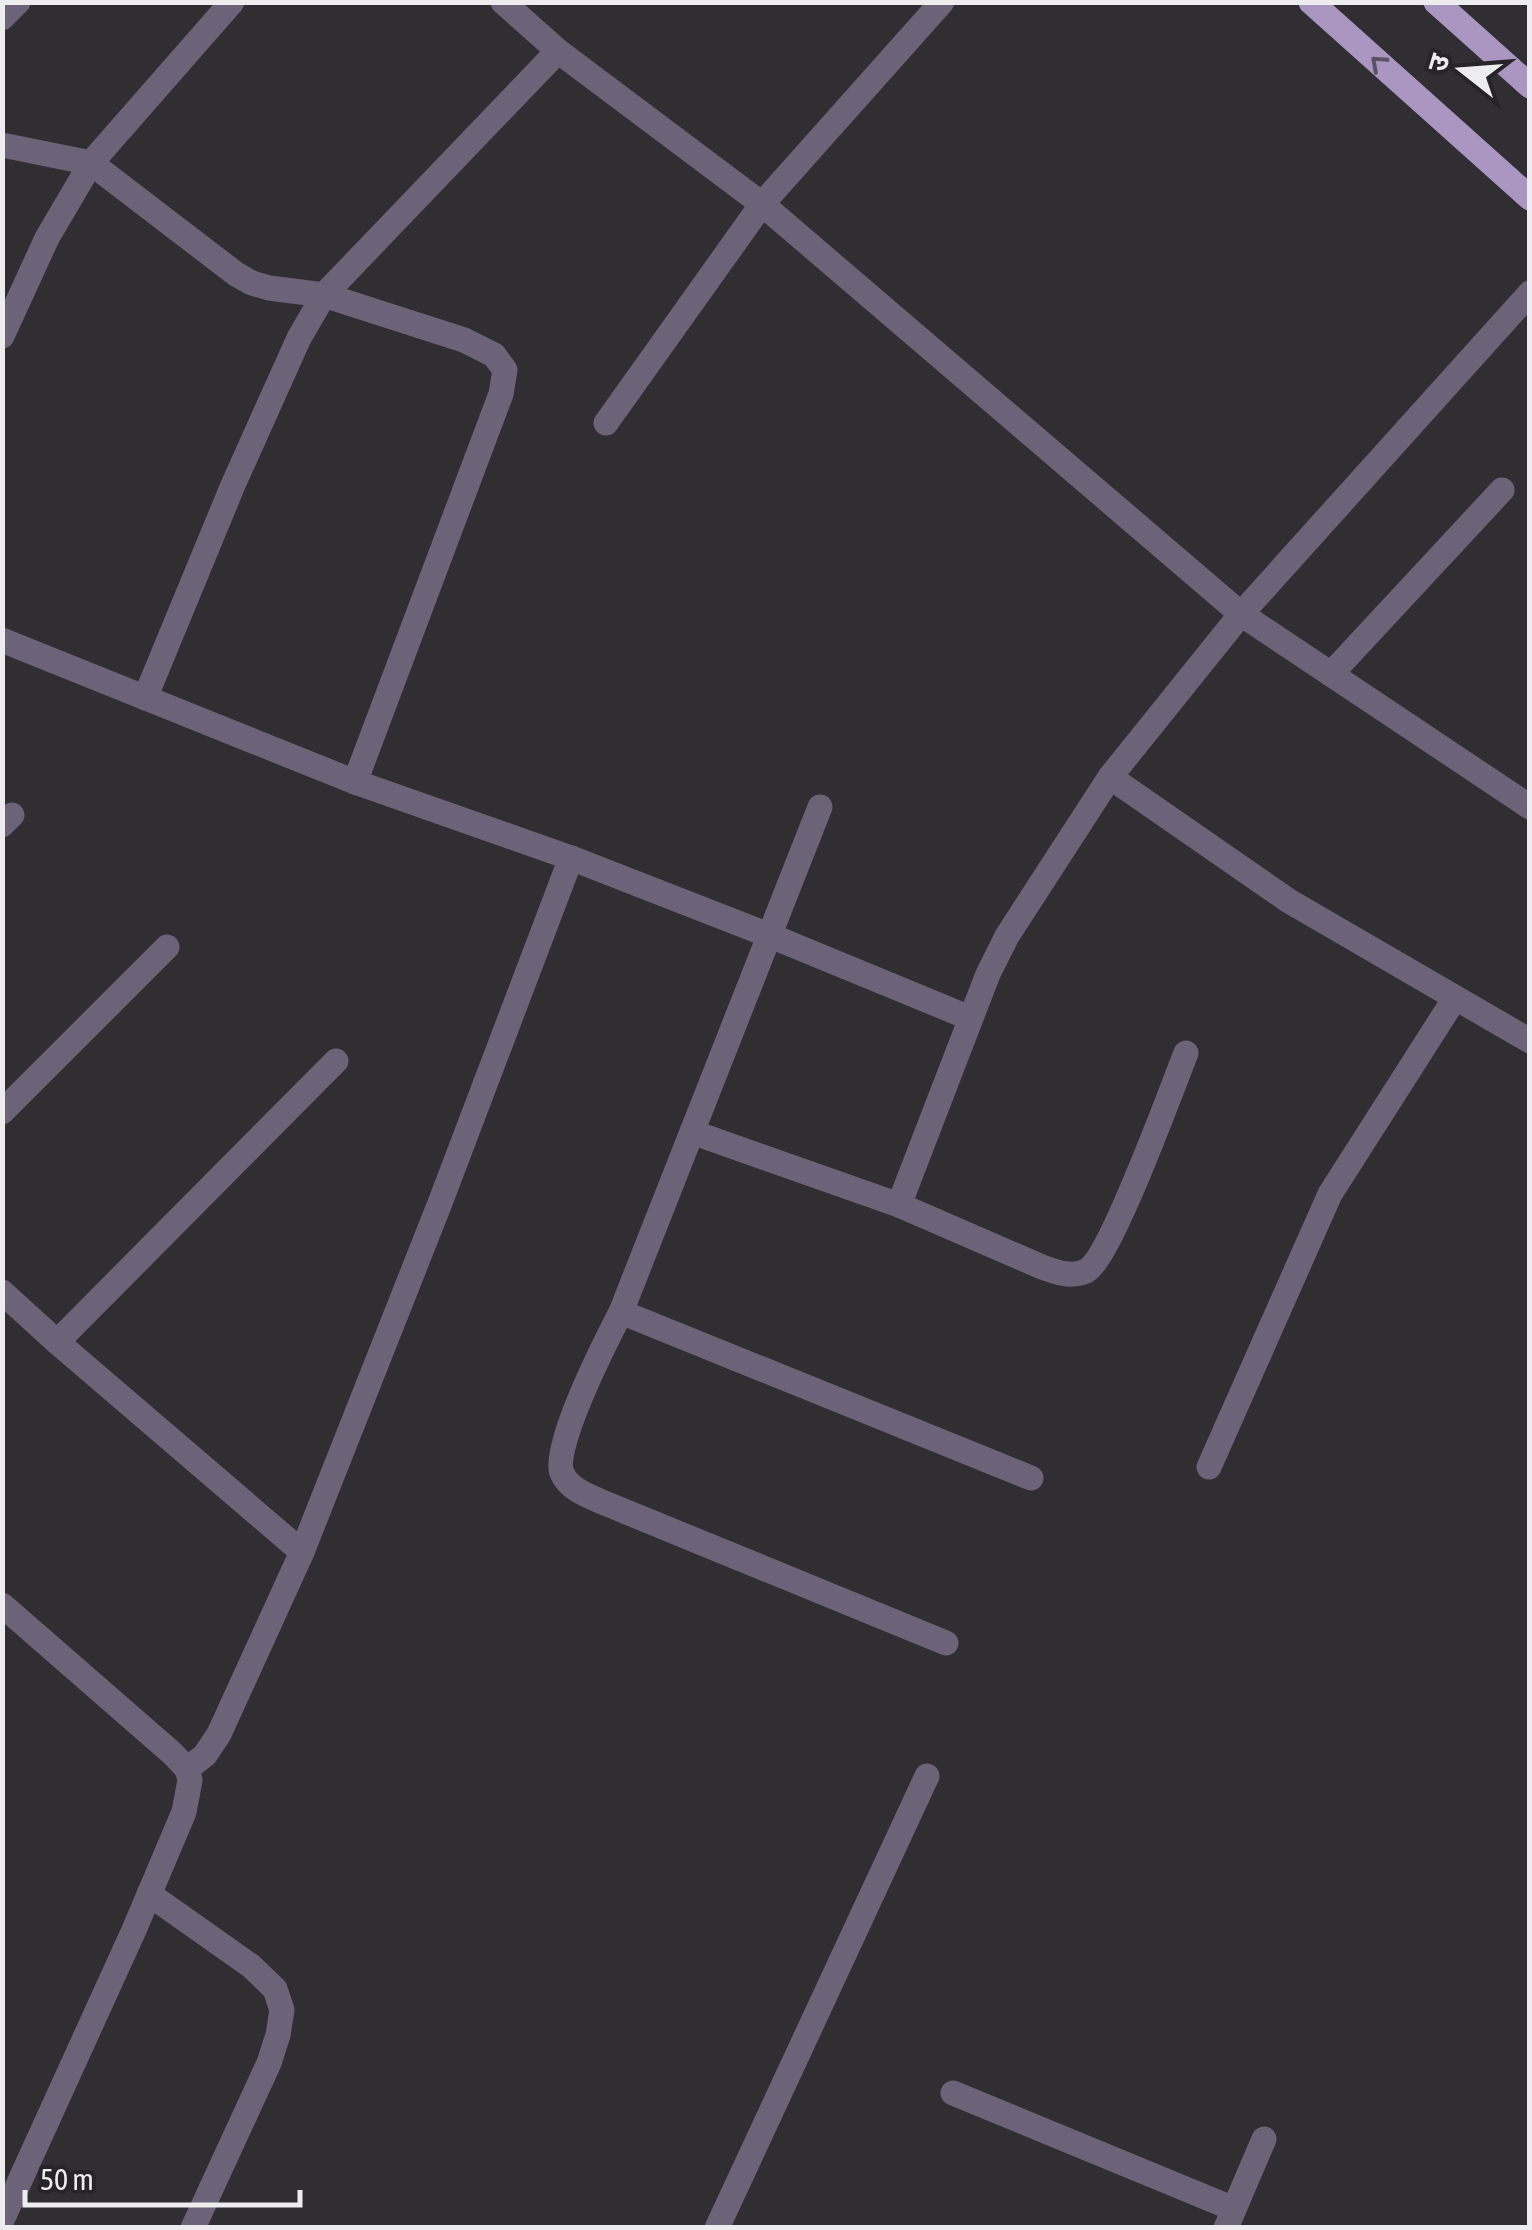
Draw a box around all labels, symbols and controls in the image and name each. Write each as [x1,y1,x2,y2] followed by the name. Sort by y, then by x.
[1412,20,1512,120] north arrow
[1420,50,1456,75] text: उ
[1372,56,1390,74] one-way arrow
[25,2145,300,2207] scale bar
[40,2162,94,2196] text: 50 m

